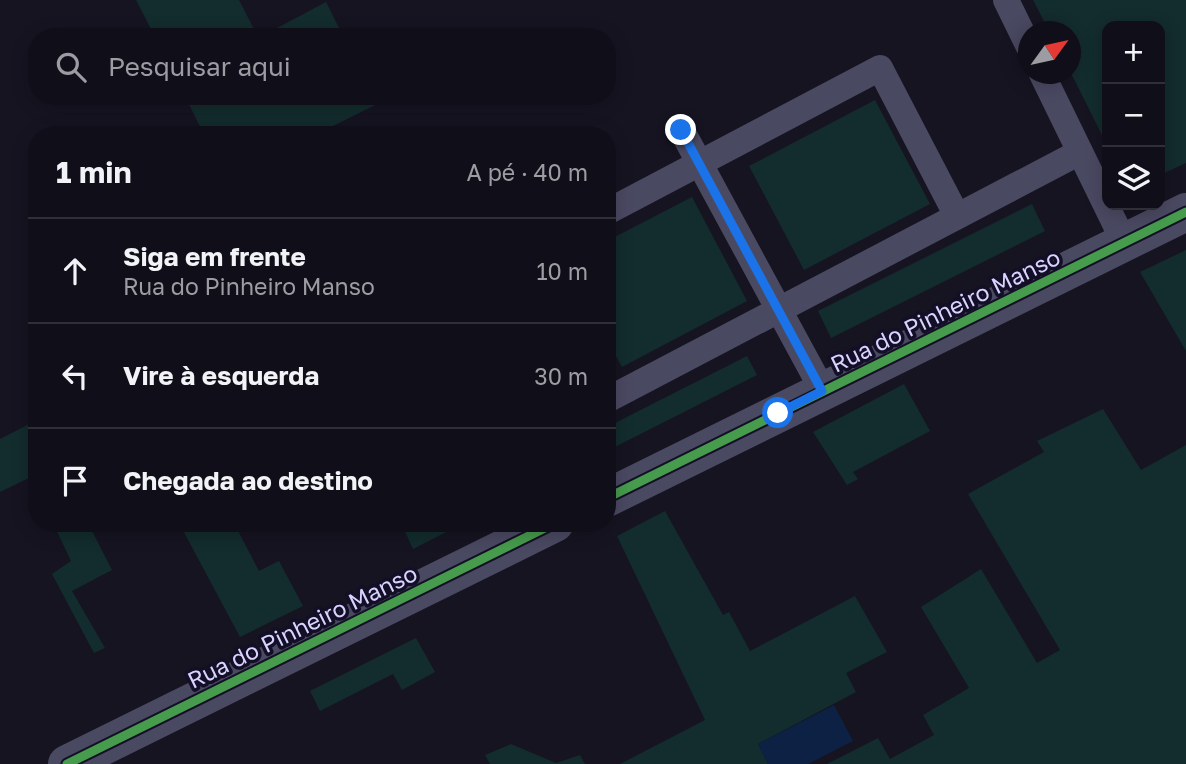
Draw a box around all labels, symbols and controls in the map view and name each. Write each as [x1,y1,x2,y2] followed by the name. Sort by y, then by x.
[1018,21,1081,84] north arrow
[1102,21,1165,210] map controls
[1102,21,1165,84] button: +
[28,28,616,105] search box
[52,48,90,86] icon: search
[108,51,291,82] text: Pesquisar aqui
[1102,84,1165,147] button: −
[665,114,696,145] route end
[1102,147,1165,210] button: layers
[56,154,132,190] text: 1 min
[467,158,588,186] text: A pé · 40 m
[123,241,306,272] text: Siga em frente
[826,242,1064,378] street label: Rua do Pinheiro Manso
[56,252,94,290] icon: ahead
[536,257,588,285] text: 10 m
[123,272,375,300] text: Rua do Pinheiro Manso
[56,357,94,395] icon: left
[123,360,319,391] text: Vire à esquerda
[534,362,588,390] text: 30 m
[762,397,793,428] route start
[56,462,94,500] icon: arrive
[123,465,373,496] text: Chegada ao destino
[183,558,421,694] street label: Rua do Pinheiro Manso

